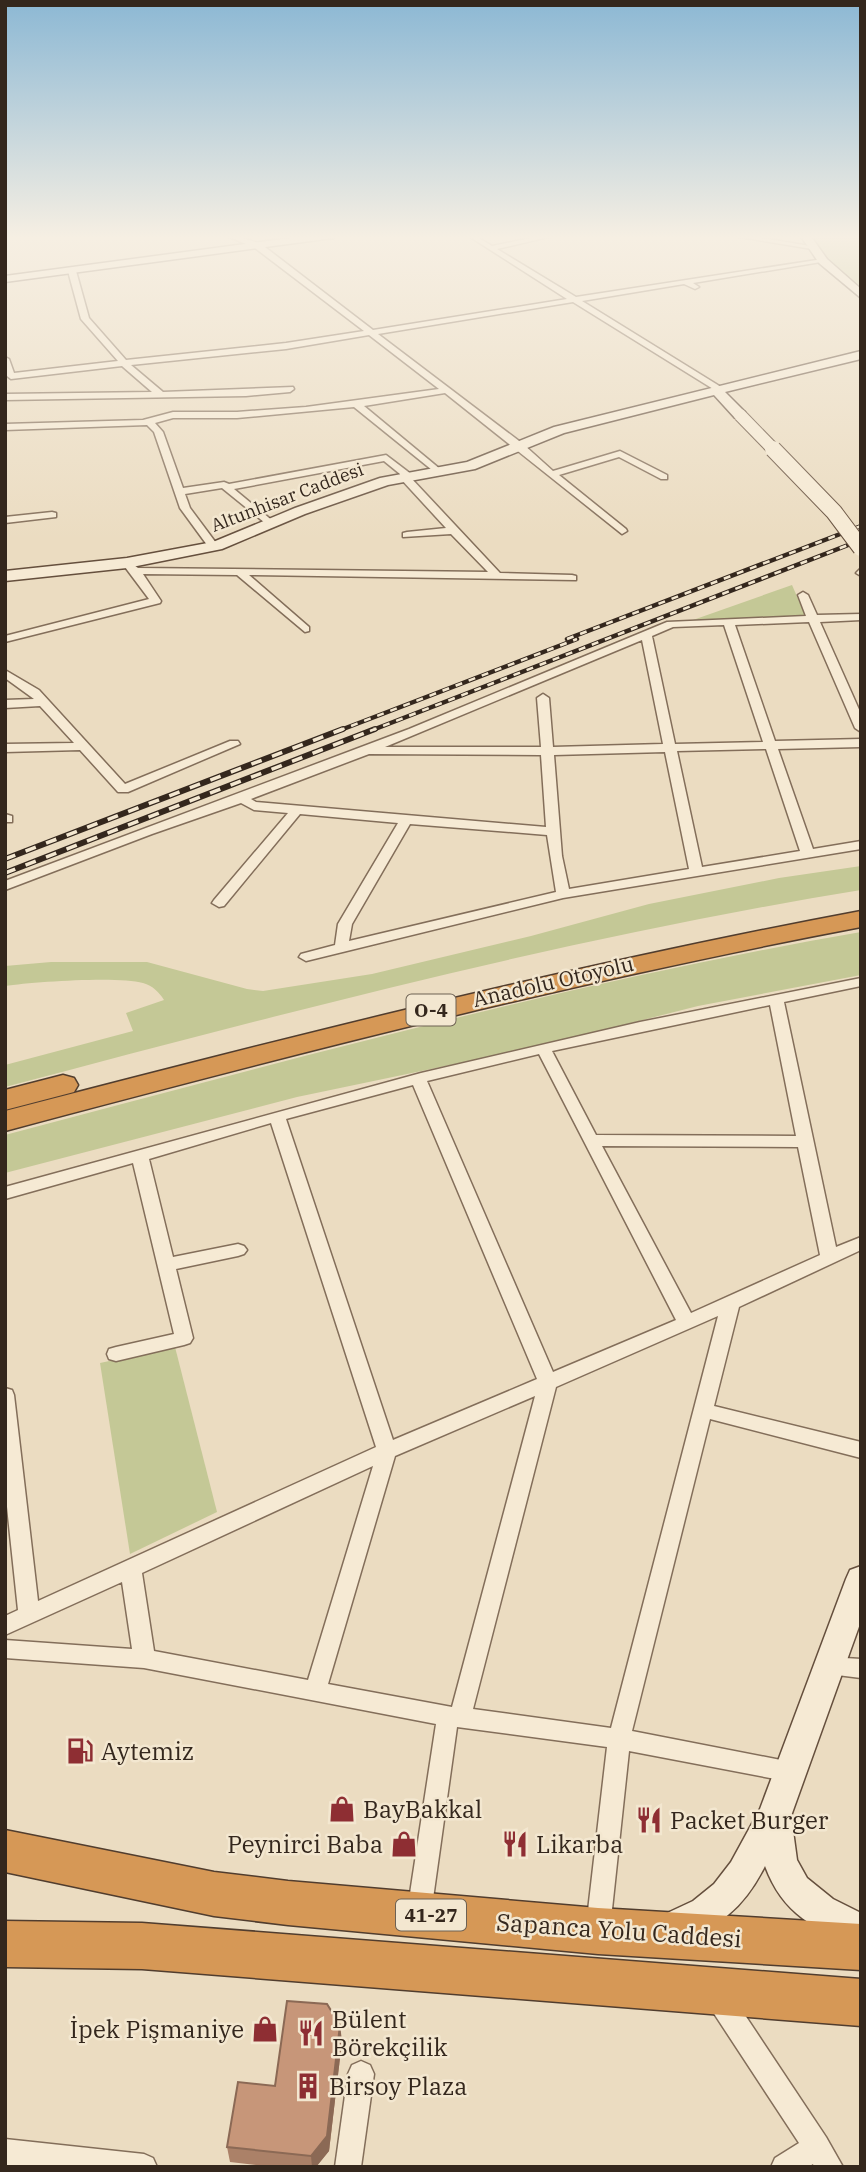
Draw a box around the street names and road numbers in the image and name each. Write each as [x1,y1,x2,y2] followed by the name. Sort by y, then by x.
[207,457,367,537] street label: Altunhisar Caddesi
[470,949,636,1013] street label: Anadolu Otoyolu
[406,994,456,1026] road number: O-4
[396,1899,466,1930] road number: 41-27
[495,1905,743,1955] street label: Sapanca Yolu Caddesi

